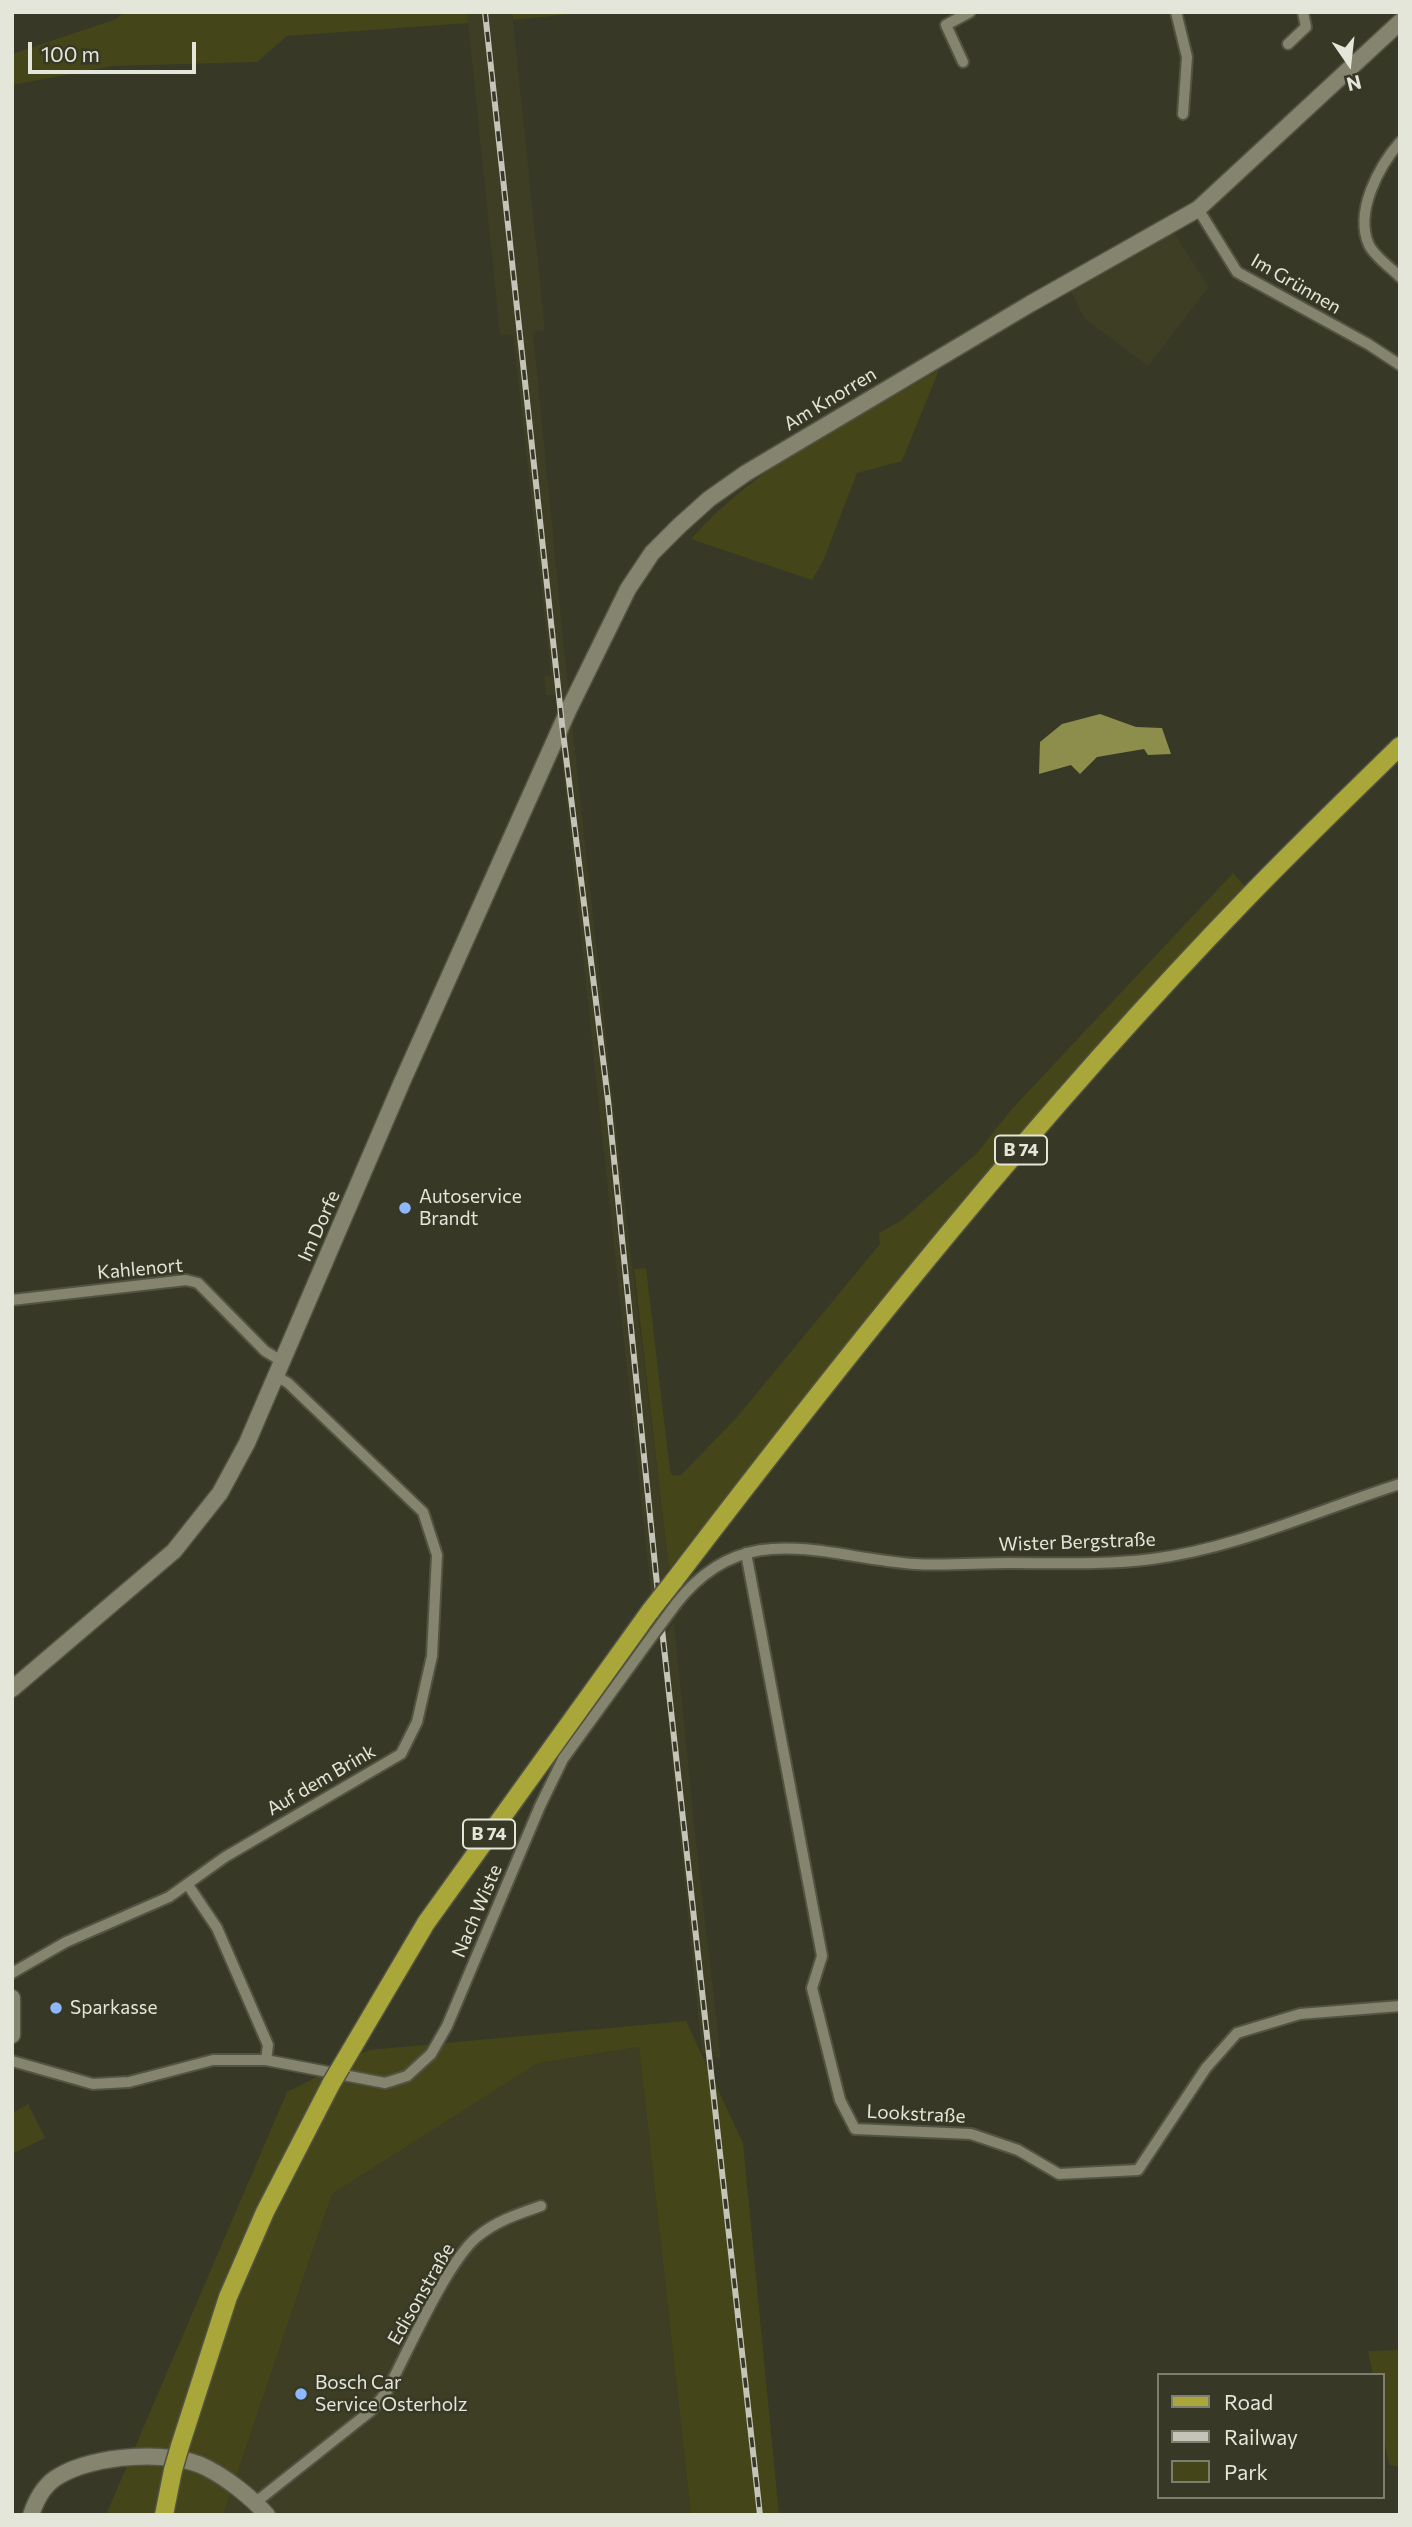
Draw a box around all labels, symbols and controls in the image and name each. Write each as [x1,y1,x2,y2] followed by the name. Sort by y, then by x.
[32,28,200,72] scale bar
[1314,28,1384,98] north arrow
[41,41,100,66] text: 100 m
[1345,71,1364,97] text: N
[1247,249,1345,319] street label: Im Grünnen
[780,362,880,436] street label: Am Knorren
[995,1135,1047,1164] road number: B 74
[419,1186,522,1230] place label: Autoservice Brandt
[293,1187,345,1265] street label: Im Dorfe
[397,1200,413,1216] marker: Autoservice Brandt
[96,1254,184,1284] street label: Kahlenort
[998,1528,1156,1556] street label: Wister Bergstraße
[263,1740,379,1820] street label: Auf dem Brink
[463,1820,515,1848] road number: B 74
[447,1861,507,1961] street label: Nach Wiste
[70,1997,157,2019] place label: Sparkasse
[48,2000,64,2016] marker: Sparkasse
[866,2100,966,2128] street label: Lookstraße
[383,2239,459,2349] street label: Edisonstraße
[315,2372,467,2416] place label: Bosch Car Service Osterholz
[1156,2373,1384,2499] legend
[293,2386,309,2402] marker: Bosch Car Service Osterholz
[1224,2389,1273,2414] text: Road
[1224,2424,1298,2449] text: Railway
[1224,2459,1268,2484] text: Park

